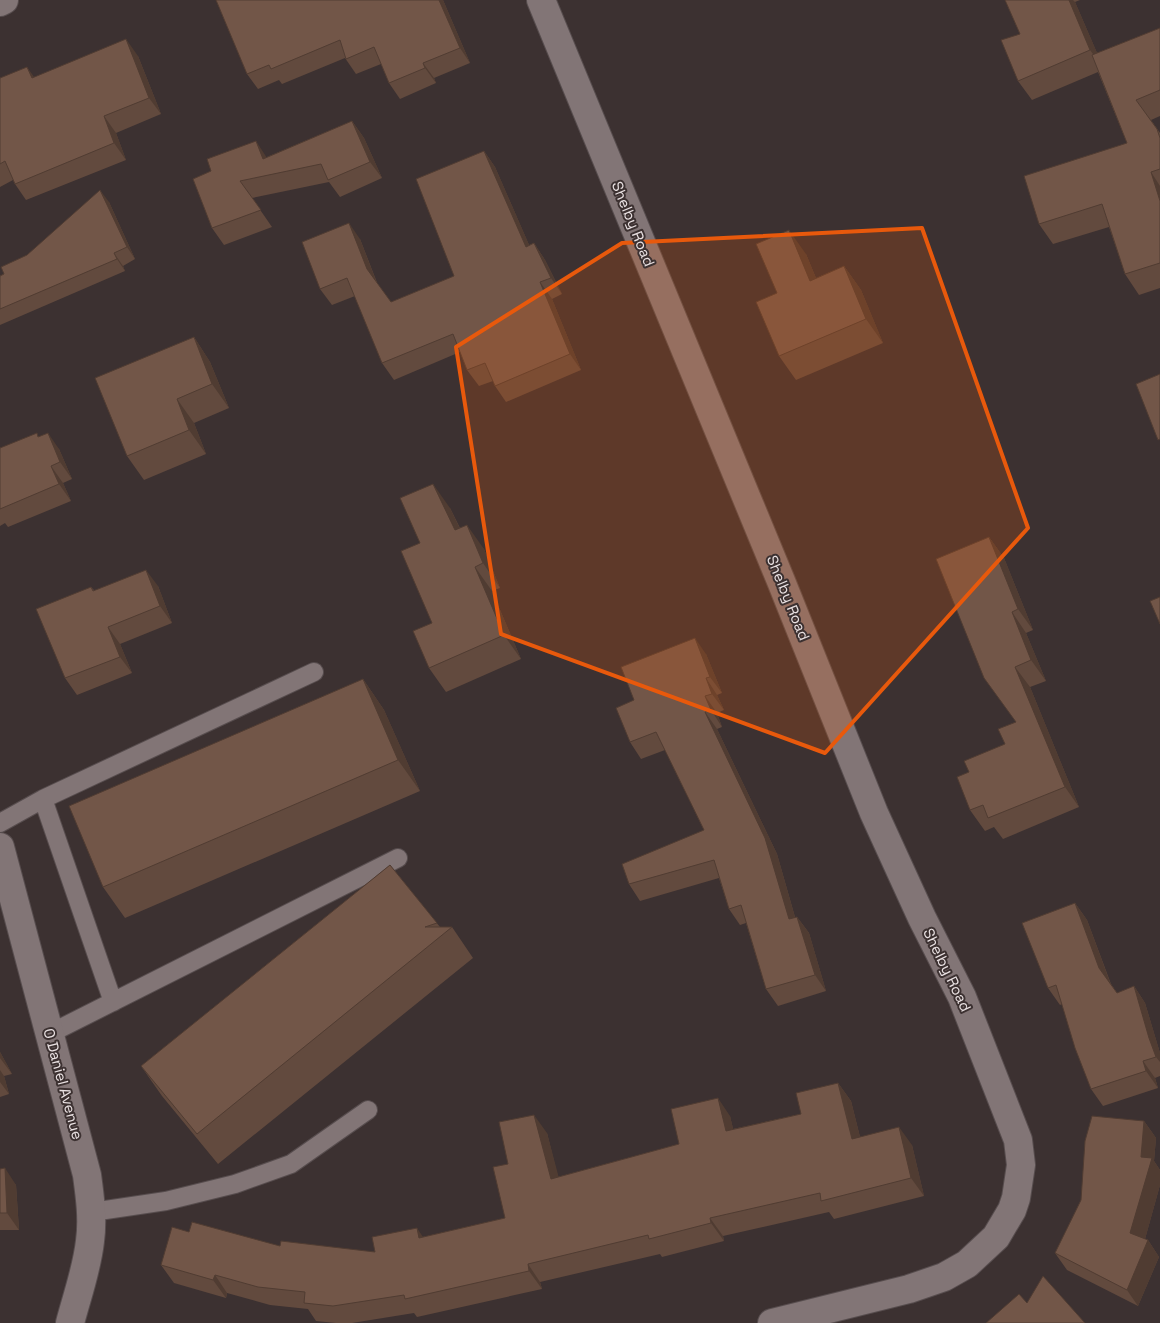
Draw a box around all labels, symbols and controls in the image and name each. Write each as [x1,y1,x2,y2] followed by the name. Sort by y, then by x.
[608,178,659,269] street label: Shelby Road
[763,552,814,643] street label: Shelby Road
[919,925,976,1015] street label: Shelby Road
[39,1026,88,1142] street label: O Daniel Avenue

